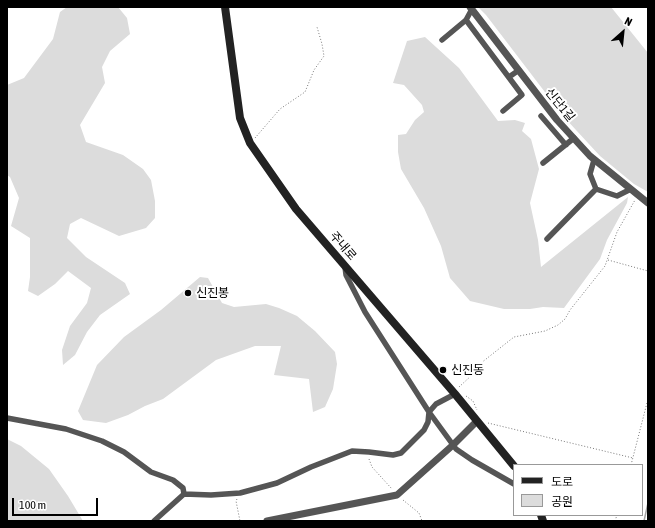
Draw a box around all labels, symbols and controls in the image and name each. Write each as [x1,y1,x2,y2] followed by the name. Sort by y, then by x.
[603,12,643,52] north arrow
[623,14,634,28] text: N
[542,85,578,125] street label: 신단1길
[327,229,359,263] street label: 주내로
[196,286,229,300] place label: 신진봉
[183,288,193,298] marker: 신진봉
[451,363,484,377] place label: 신진동
[438,365,448,375] marker: 신진동
[513,464,643,516] legend
[551,475,573,489] text: 도로
[14,490,100,516] scale bar
[551,495,573,509] text: 공원
[19,498,46,512] text: 100 m

